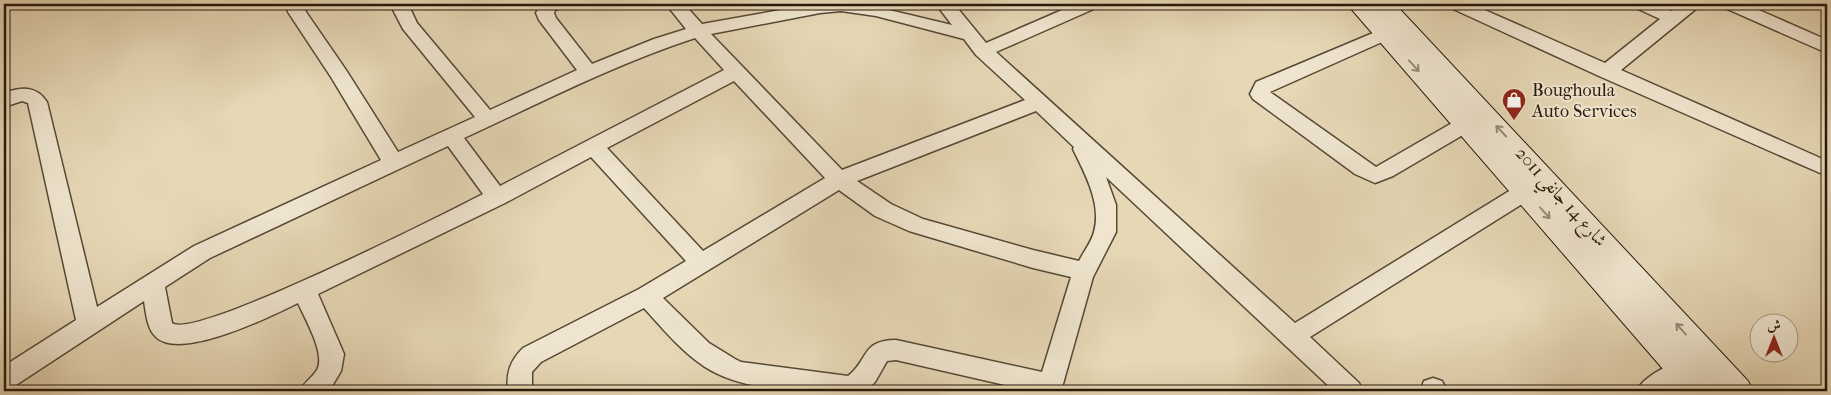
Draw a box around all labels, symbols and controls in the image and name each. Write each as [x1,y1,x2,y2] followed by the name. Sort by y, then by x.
[1408,59,1420,72] one-way arrow
[1531,80,1637,122] place label: Boughoula Auto Services
[1501,87,1527,121] shop icon: Boughoula Auto Services
[1495,125,1507,137] one-way arrow
[1506,143,1611,256] street label: شارع 14 جانفي 2011
[1540,207,1551,220] one-way arrow
[1748,312,1798,362] north arrow
[1767,317,1781,334] text: ش
[1675,322,1686,335] one-way arrow

